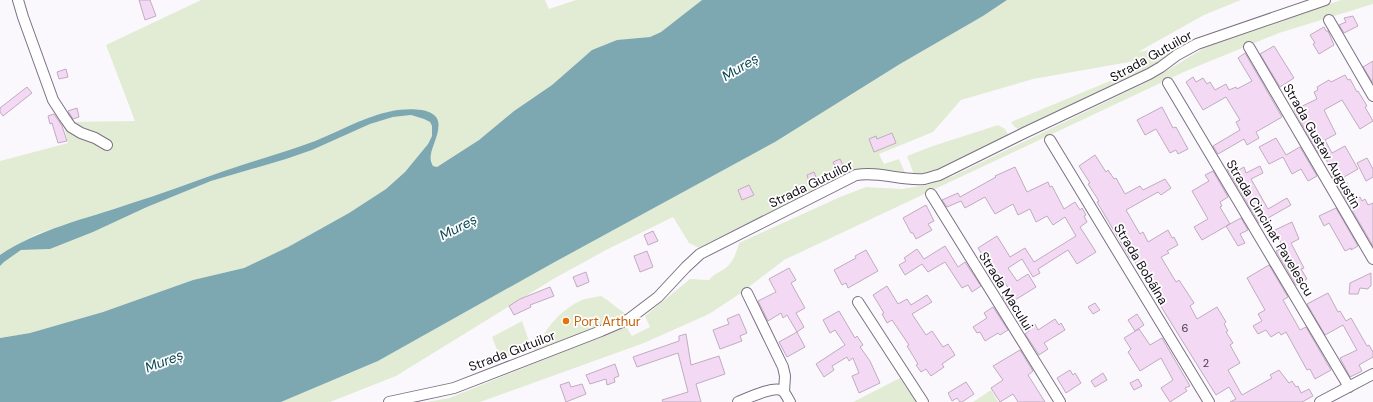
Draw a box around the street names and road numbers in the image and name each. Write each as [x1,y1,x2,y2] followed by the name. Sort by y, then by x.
[1107,26,1195,86] street label: Strada Gutuilor
[1279,80,1365,212] street label: Strada Gustav Augustin
[766,156,856,212] street label: Strada Gutuilor
[1222,157,1318,299] street label: Strada Cincinat Pavelescu
[1110,220,1172,308] street label: Strada Bobâlna
[975,249,1037,333] street label: Strada Macului
[466,327,558,375] street label: Strada Gutuilor

